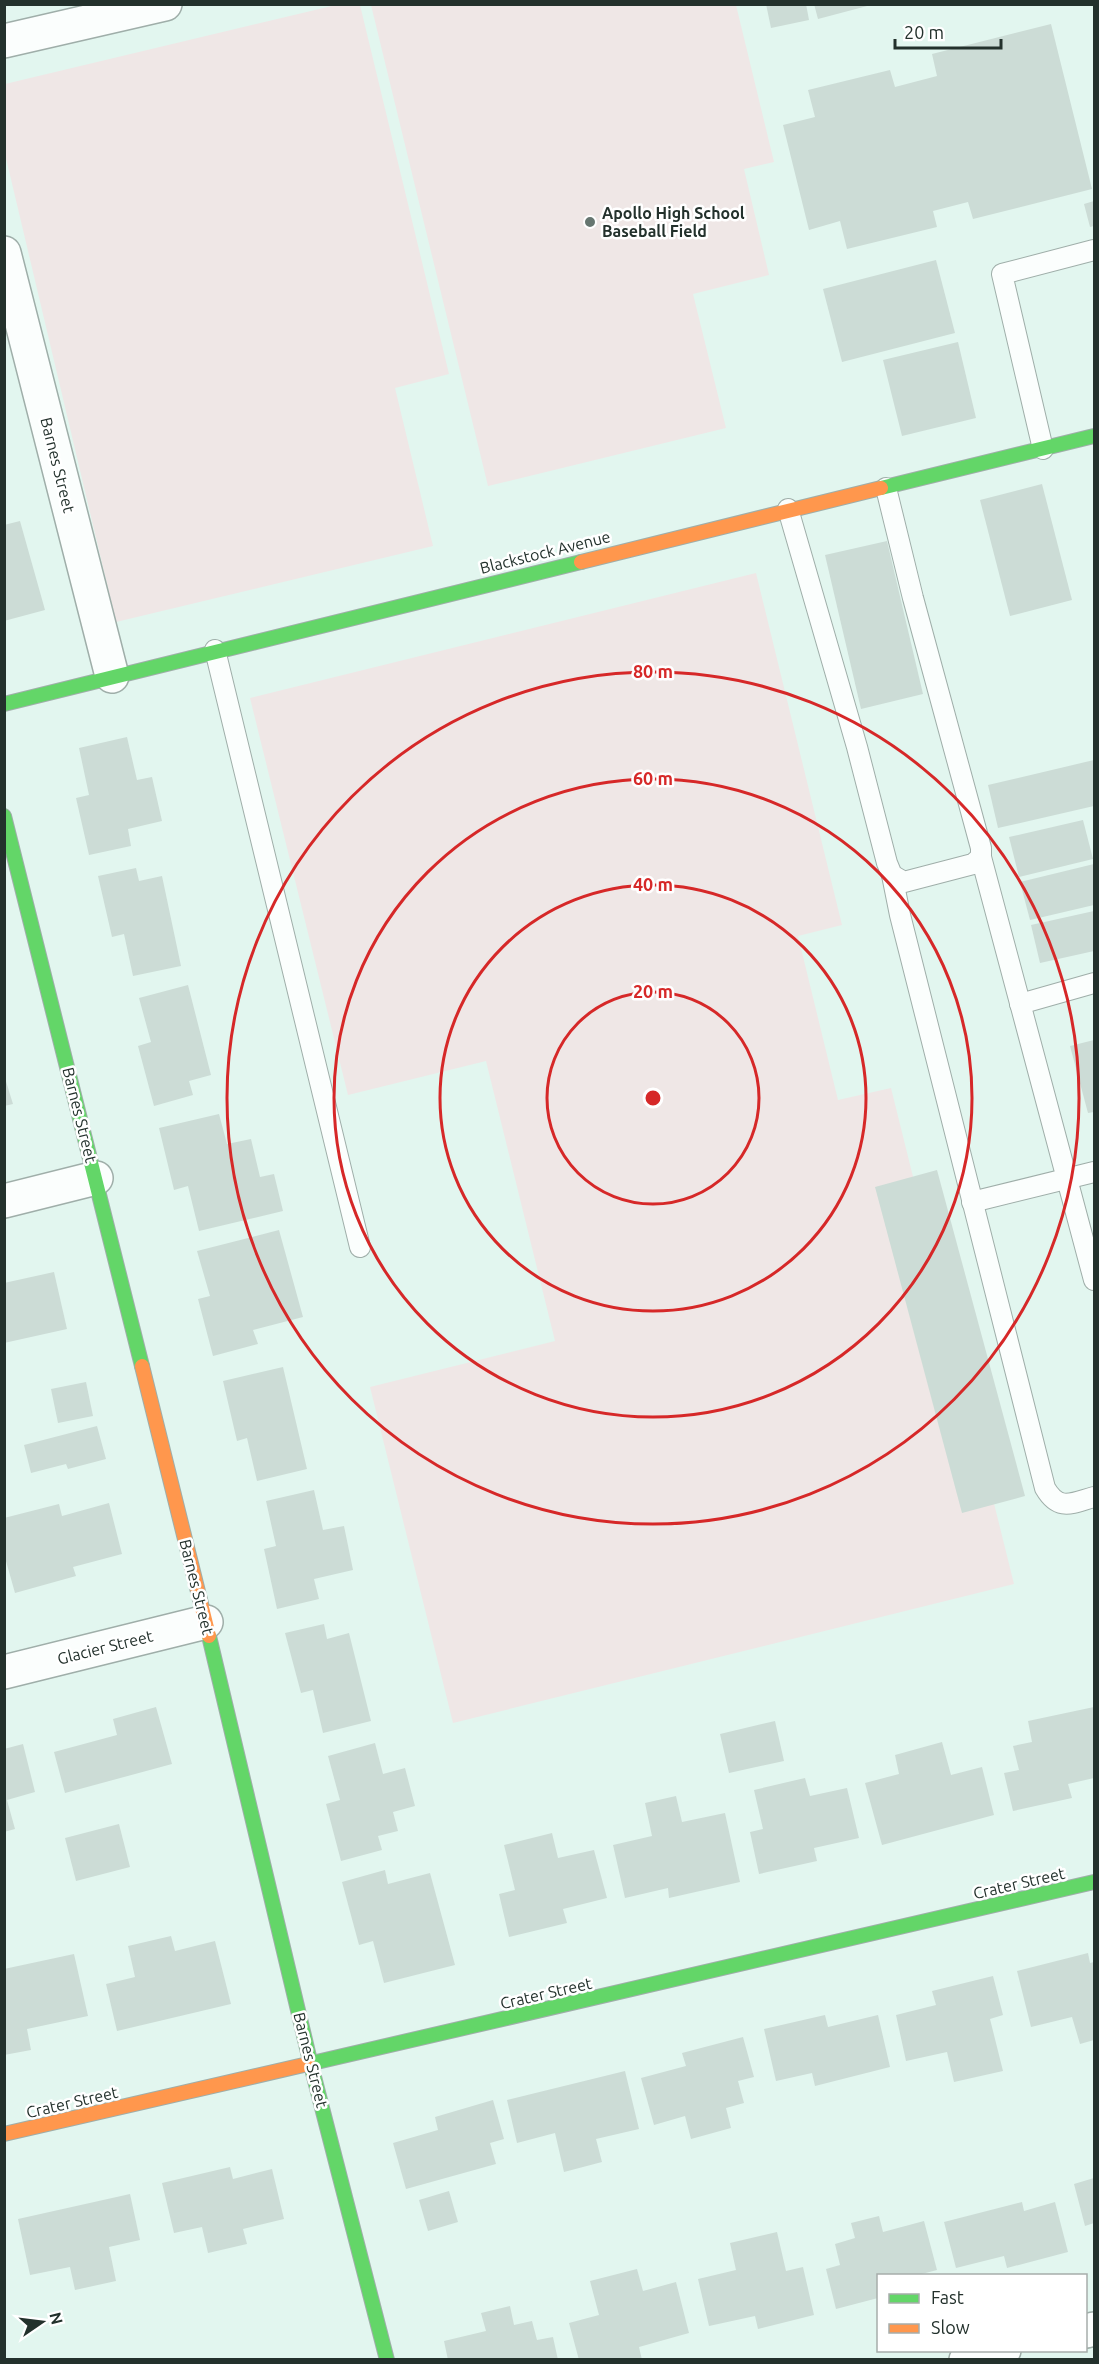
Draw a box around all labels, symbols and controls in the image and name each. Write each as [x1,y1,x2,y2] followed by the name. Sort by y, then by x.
[895,12,1002,50] scale bar
[904,22,944,42] text: 20 m
[602,204,745,240] place label: Apollo High School Baseball Field
[583,215,597,229] marker: Apollo High School Baseball Field
[37,415,79,515] street label: Barnes Street
[478,527,612,577] street label: Blackstock Avenue
[633,661,673,681] text: 80 m
[633,768,673,788] text: 60 m
[633,874,673,894] text: 40 m
[633,981,673,1001] text: 20 m
[59,1065,101,1165] street label: Barnes Street
[643,1088,663,1108] centre of rings
[176,1537,218,1637] street label: Barnes Street
[55,1626,155,1668] street label: Glacier Street
[971,1864,1067,1902] street label: Crater Street
[498,1974,594,2012] street label: Crater Street
[290,2010,332,2110] street label: Barnes Street
[24,2083,120,2121] street label: Crater Street
[877,2274,1087,2352] legend
[931,2287,964,2307] text: Fast
[12,2292,72,2352] north arrow
[46,2310,67,2326] text: N
[931,2317,970,2337] text: Slow

